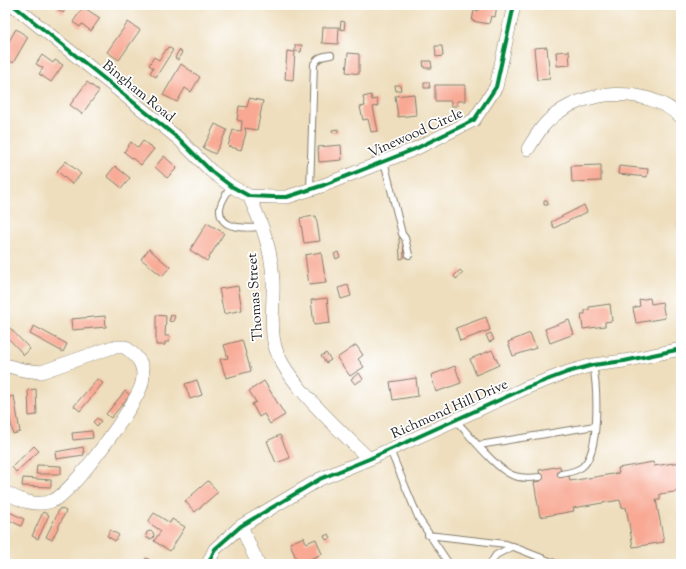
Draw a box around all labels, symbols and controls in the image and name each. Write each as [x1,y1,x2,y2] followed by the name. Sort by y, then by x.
[97,56,179,128] street label: Bingham Road
[365,104,467,164] street label: Vinewood Circle
[243,252,269,342] street label: Thomas Street
[388,375,512,445] street label: Richmond Hill Drive

